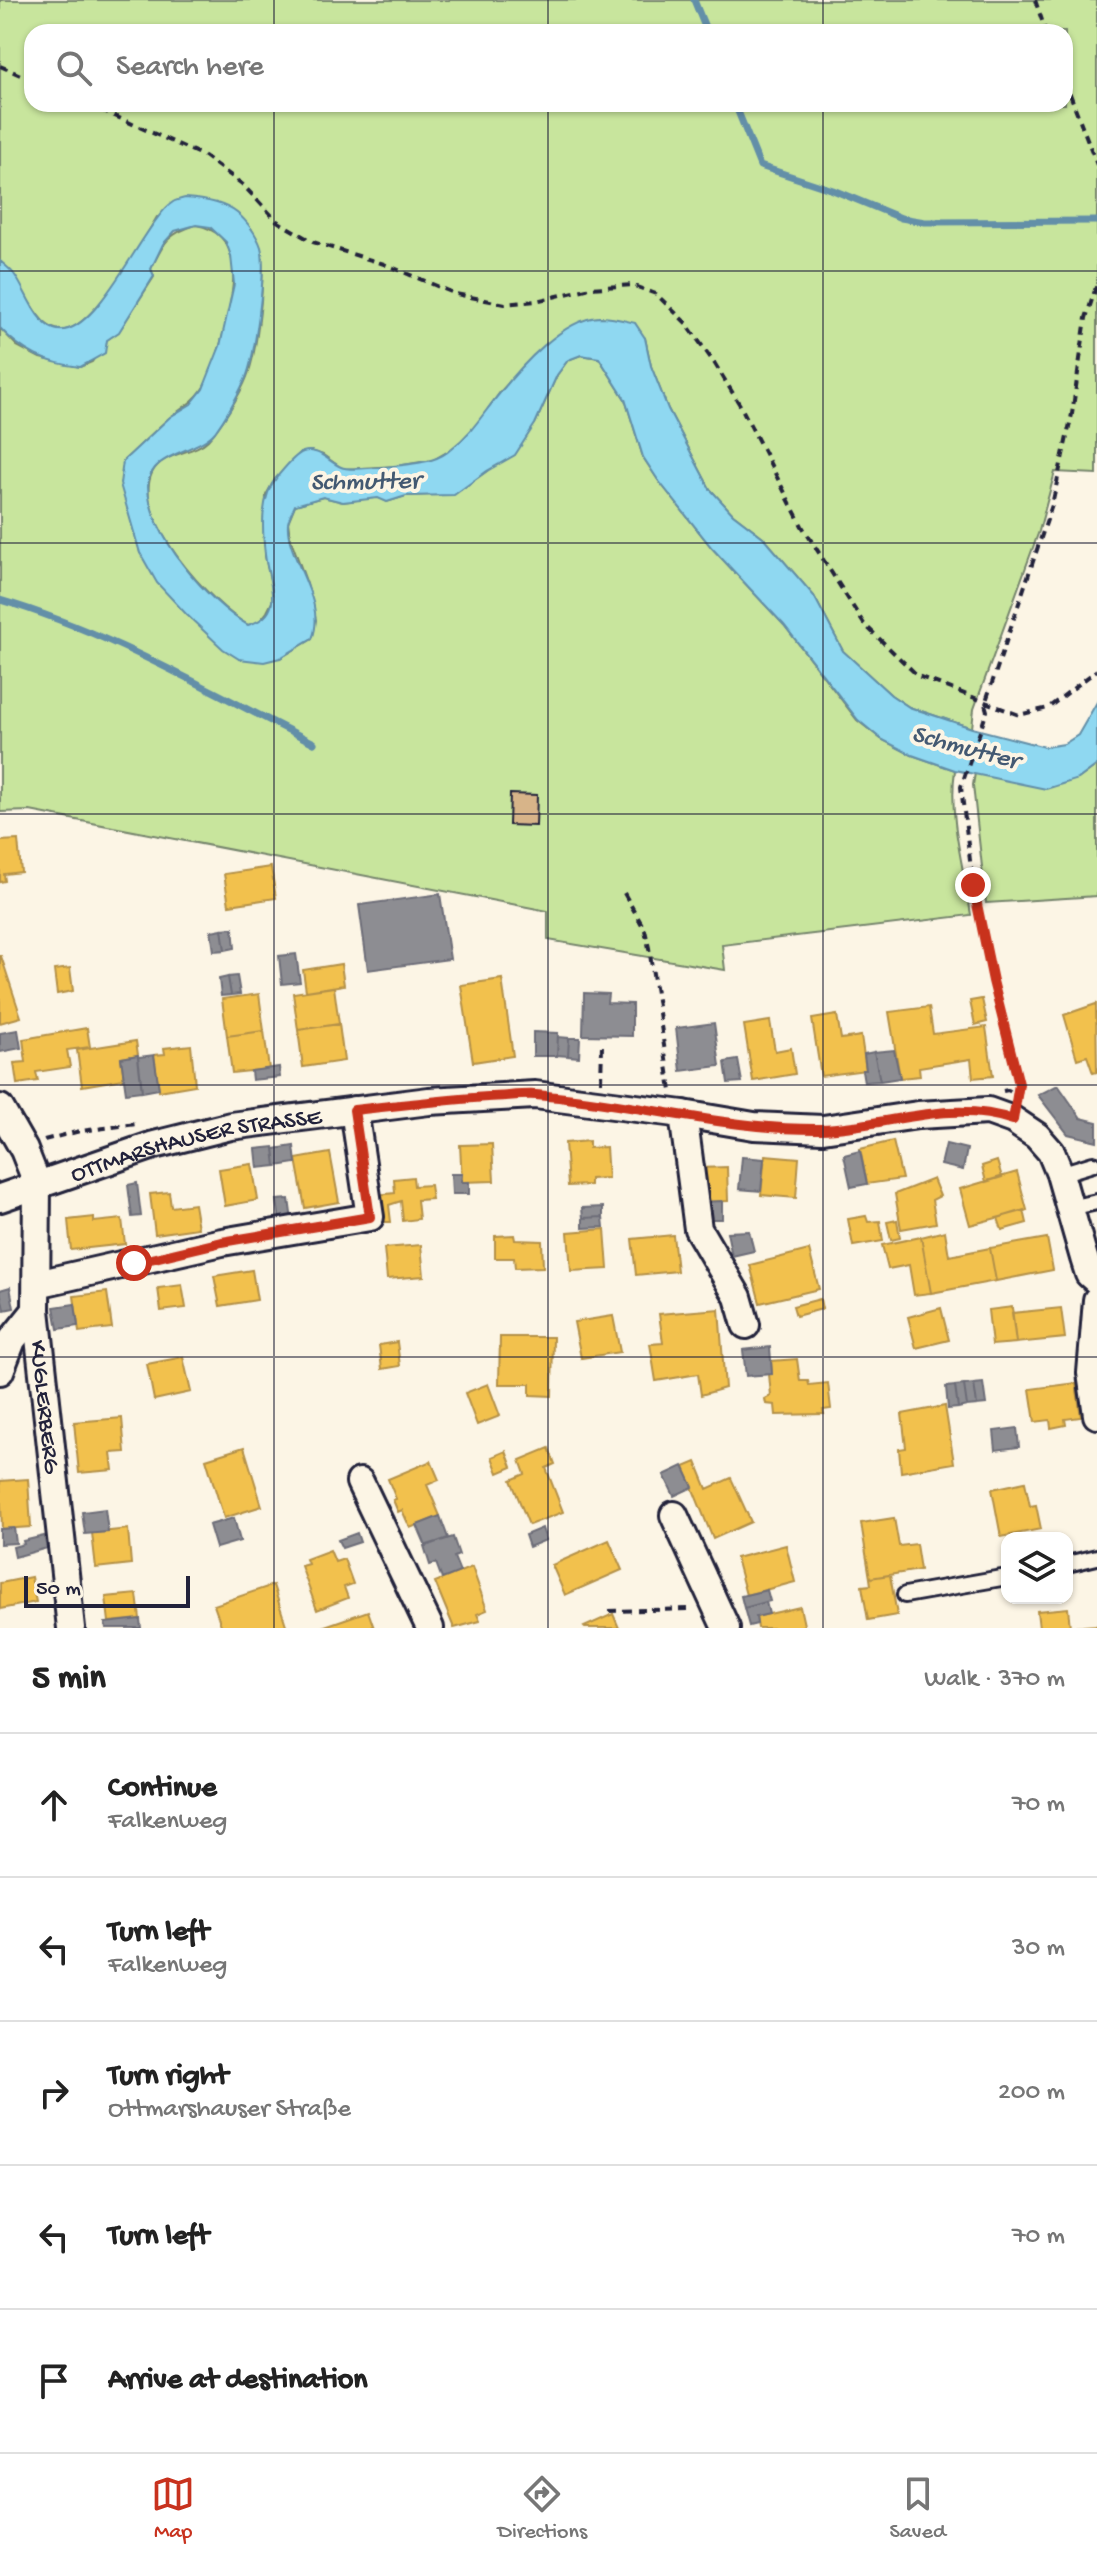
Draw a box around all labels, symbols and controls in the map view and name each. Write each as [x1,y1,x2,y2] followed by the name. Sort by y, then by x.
[24,24,1073,112] search box
[52,46,96,90] icon: search
[116,51,264,86] text: Search here
[310,467,425,500] water label: Schmutter
[908,720,1026,780] water label: Schmutter
[955,867,991,903] route end
[67,1104,324,1191] street label: OTTMARSHAUSER STRASSE
[116,1245,152,1281] route start
[21,1339,65,1476] street label: KUGLERBERG
[1001,1532,1073,1604] map controls
[1001,1532,1073,1604] button: layers
[24,1572,190,1608] scale bar
[36,1577,81,1603] text: 50 m
[32,1660,106,1700] text: 5 min
[924,1665,1065,1696] text: Walk · 370 m
[108,1772,217,1807] text: Continue
[32,1783,76,1827] icon: ahead
[1012,1790,1065,1821] text: 70 m
[108,1807,227,1838] text: Falkenweg
[108,1916,209,1951] text: Turn left
[32,1927,76,1971] icon: left
[1012,1934,1065,1965] text: 30 m
[108,1951,227,1982] text: Falkenweg
[108,2060,228,2095] text: Turn right
[32,2071,76,2115] icon: right
[998,2078,1065,2109] text: 200 m
[108,2095,351,2126] text: Ottmarshauser Straße
[32,2215,76,2259] icon: left
[108,2220,209,2255] text: Turn left
[1012,2222,1065,2253] text: 70 m
[32,2359,76,2403] icon: arrive
[108,2364,368,2399] text: Arrive at destination
[151,2472,195,2546] tab: Map
[498,2472,587,2546] tab: Directions
[889,2472,946,2546] tab: Saved

